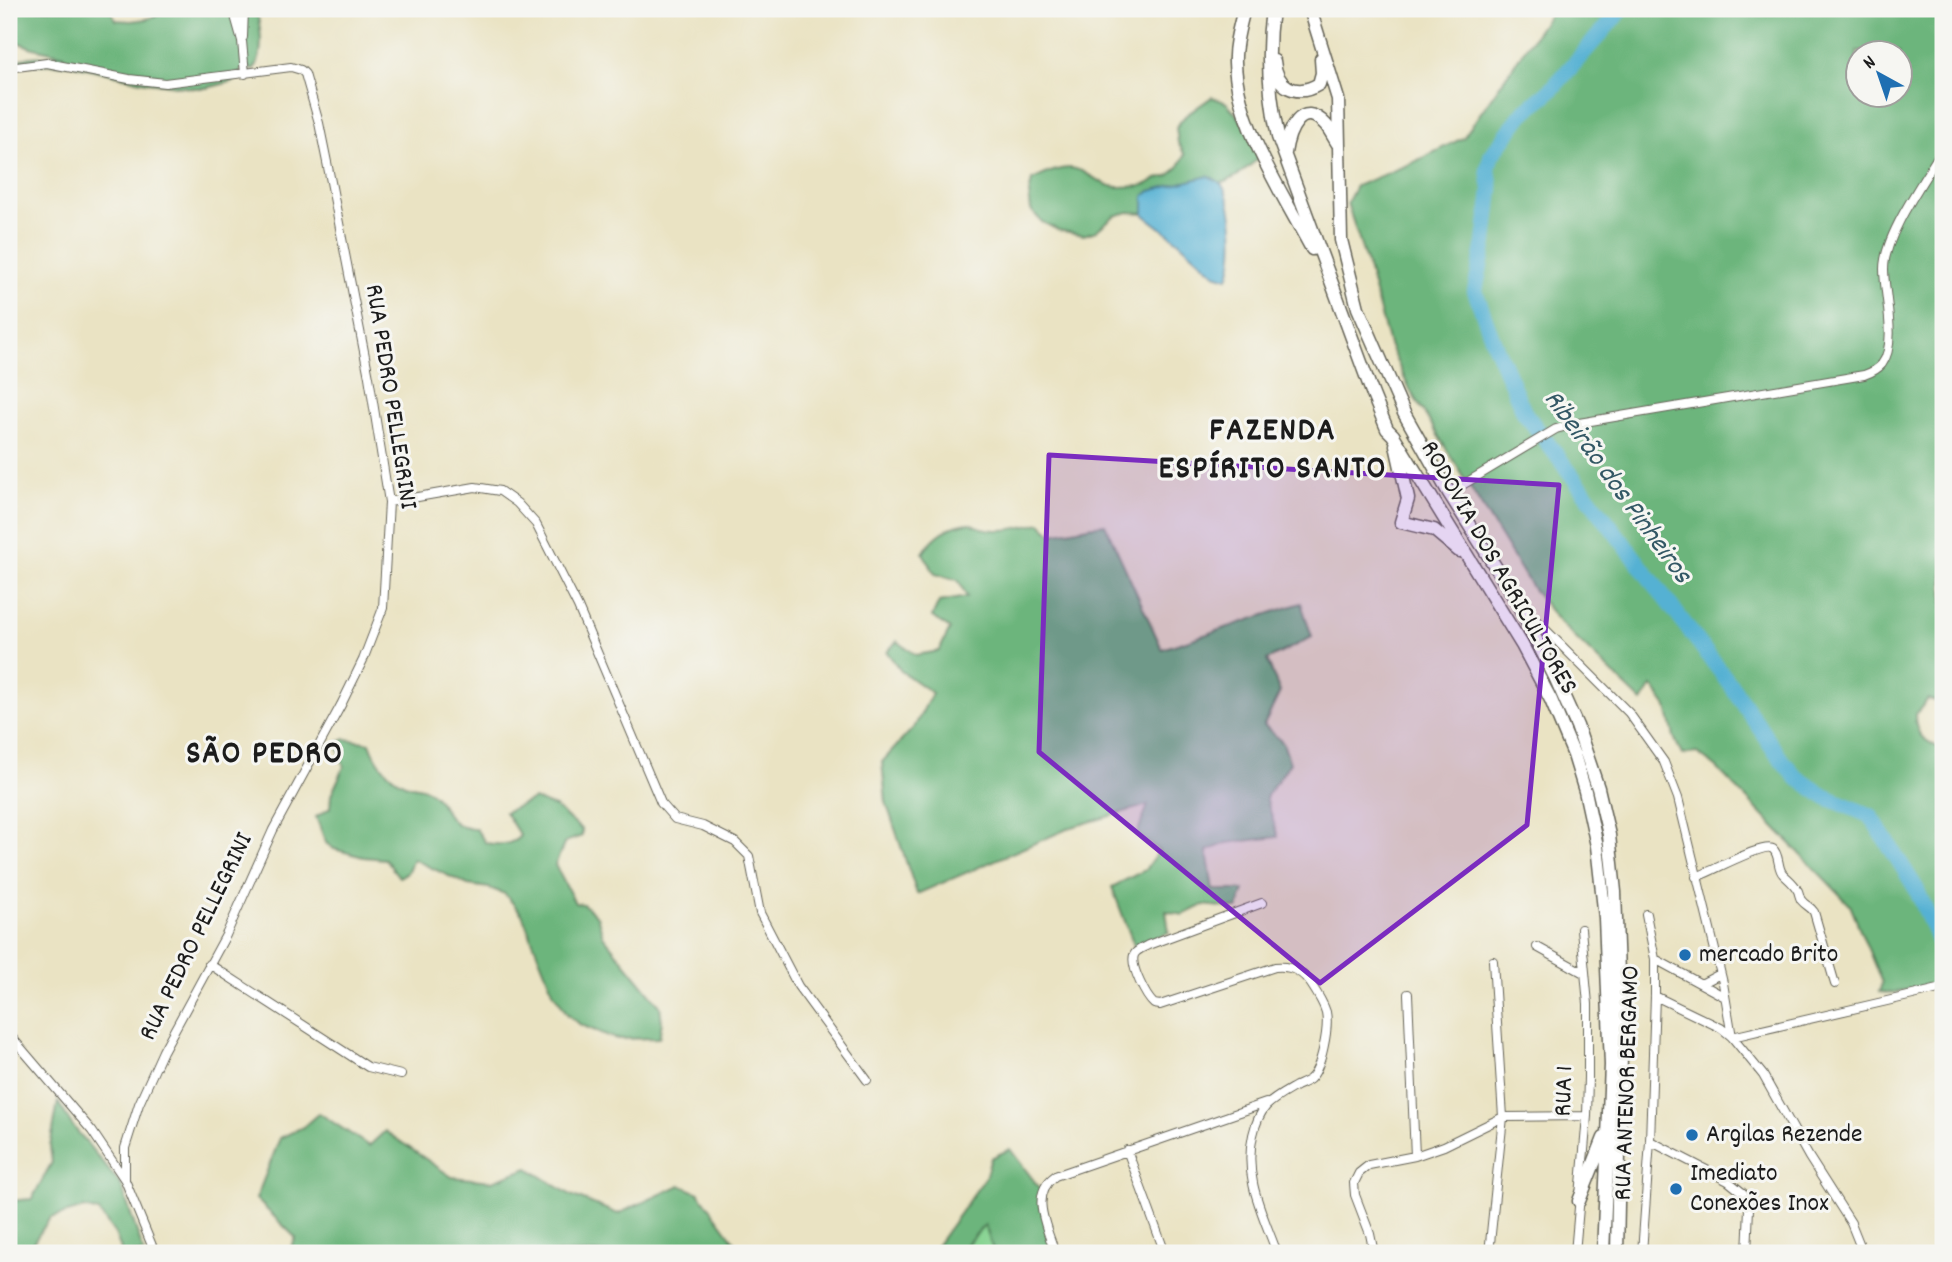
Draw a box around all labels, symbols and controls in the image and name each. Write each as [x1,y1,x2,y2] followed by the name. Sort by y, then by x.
[1843,38,1913,108] north arrow
[1858,50,1883,77] text: N
[354,282,426,512] street label: RUA PEDRO PELLEGRINI
[1532,383,1701,594] water label: Ribeirão dos Pinheiros
[1159,409,1387,494] district label: FAZENDA ESPÍRITO SANTO
[1410,434,1586,702] street label: RODOVIA DOS AGRICULTORES
[186,732,344,779] district label: SÃO PEDRO
[131,827,263,1047] street label: RUA PEDRO PELLEGRINI
[1699,937,1838,974] place label: mercado Brito
[1677,947,1693,963] marker: mercado Brito
[1605,965,1651,1201] street label: RUA ANTENOR BERGAMO
[1546,1065,1584,1117] street label: RUA 1
[1706,1117,1862,1154] place label: Argilas Rezende
[1684,1127,1700,1143] marker: Argilas Rezende
[1690,1156,1829,1223] place label: Imediato Conexões Inox
[1668,1181,1684,1197] marker: Imediato Conexões Inox

